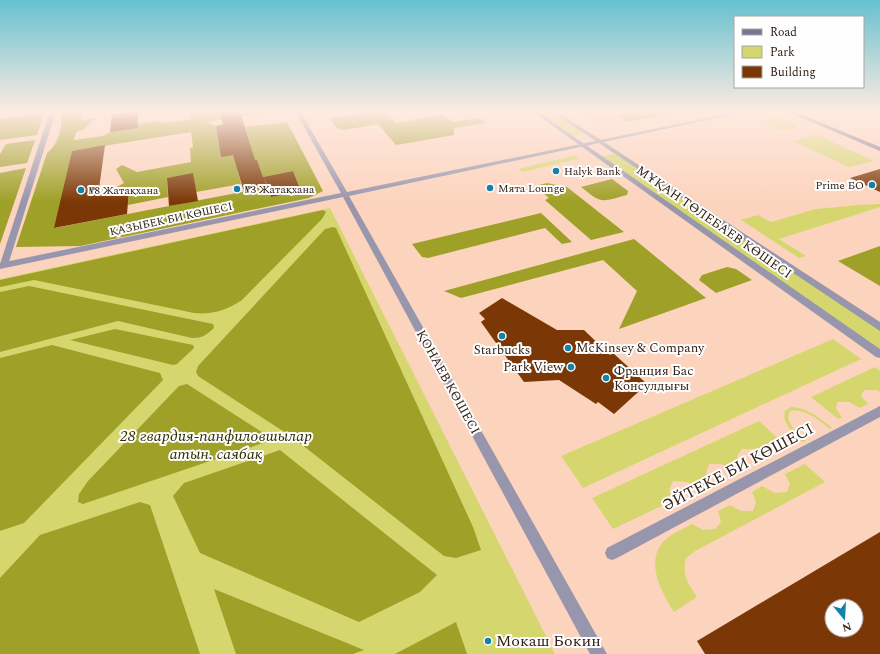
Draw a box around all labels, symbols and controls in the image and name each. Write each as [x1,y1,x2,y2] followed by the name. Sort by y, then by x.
[734,16,864,88] legend
[770,23,797,42] text: Road
[770,43,795,62] text: Park
[770,63,816,82] text: Building
[632,160,796,284] street label: МҰҚАН ТӨЛЕБАЕВ КӨШЕСІ
[564,163,621,180] place label: Halyk Bank
[551,166,561,176] marker: Halyk Bank
[815,177,864,194] place label: Prime БО
[498,180,565,197] place label: Мята Lounge
[867,180,877,190] marker: Prime БО
[245,181,315,198] place label: №3 Жатақхана
[89,182,159,199] place label: №8 Жатақхана
[485,183,495,193] marker: Мята Lounge
[232,184,242,194] marker: №3 Жатақхана
[76,185,86,195] marker: №8 Жатақхана
[108,198,234,240] street label: ҚАЗЫБЕК БИ КӨШЕСІ
[411,326,485,438] street label: ҚОНАЕВ КӨШЕСІ
[497,331,507,341] marker: Starbucks
[576,338,705,358] place label: McKinsey & Company
[474,340,530,360] place label: Starbucks
[563,343,573,353] marker: McKinsey & Company
[503,357,564,377] place label: Park View
[614,361,693,396] place label: Франция Бас Консулдығы
[566,362,576,372] marker: Park View
[601,373,611,383] marker: Франция Бас Консулдығы
[658,417,818,517] street label: ӘЙТЕКЕ БИ КӨШЕСІ
[119,424,312,466] park label: 28 гвардия-панфиловшылар атын. саябақ
[824,598,864,638] north arrow
[840,618,854,637] text: N
[496,629,601,653] place label: Мокаш Бокин
[483,636,493,646] marker: Мокаш Бокин

